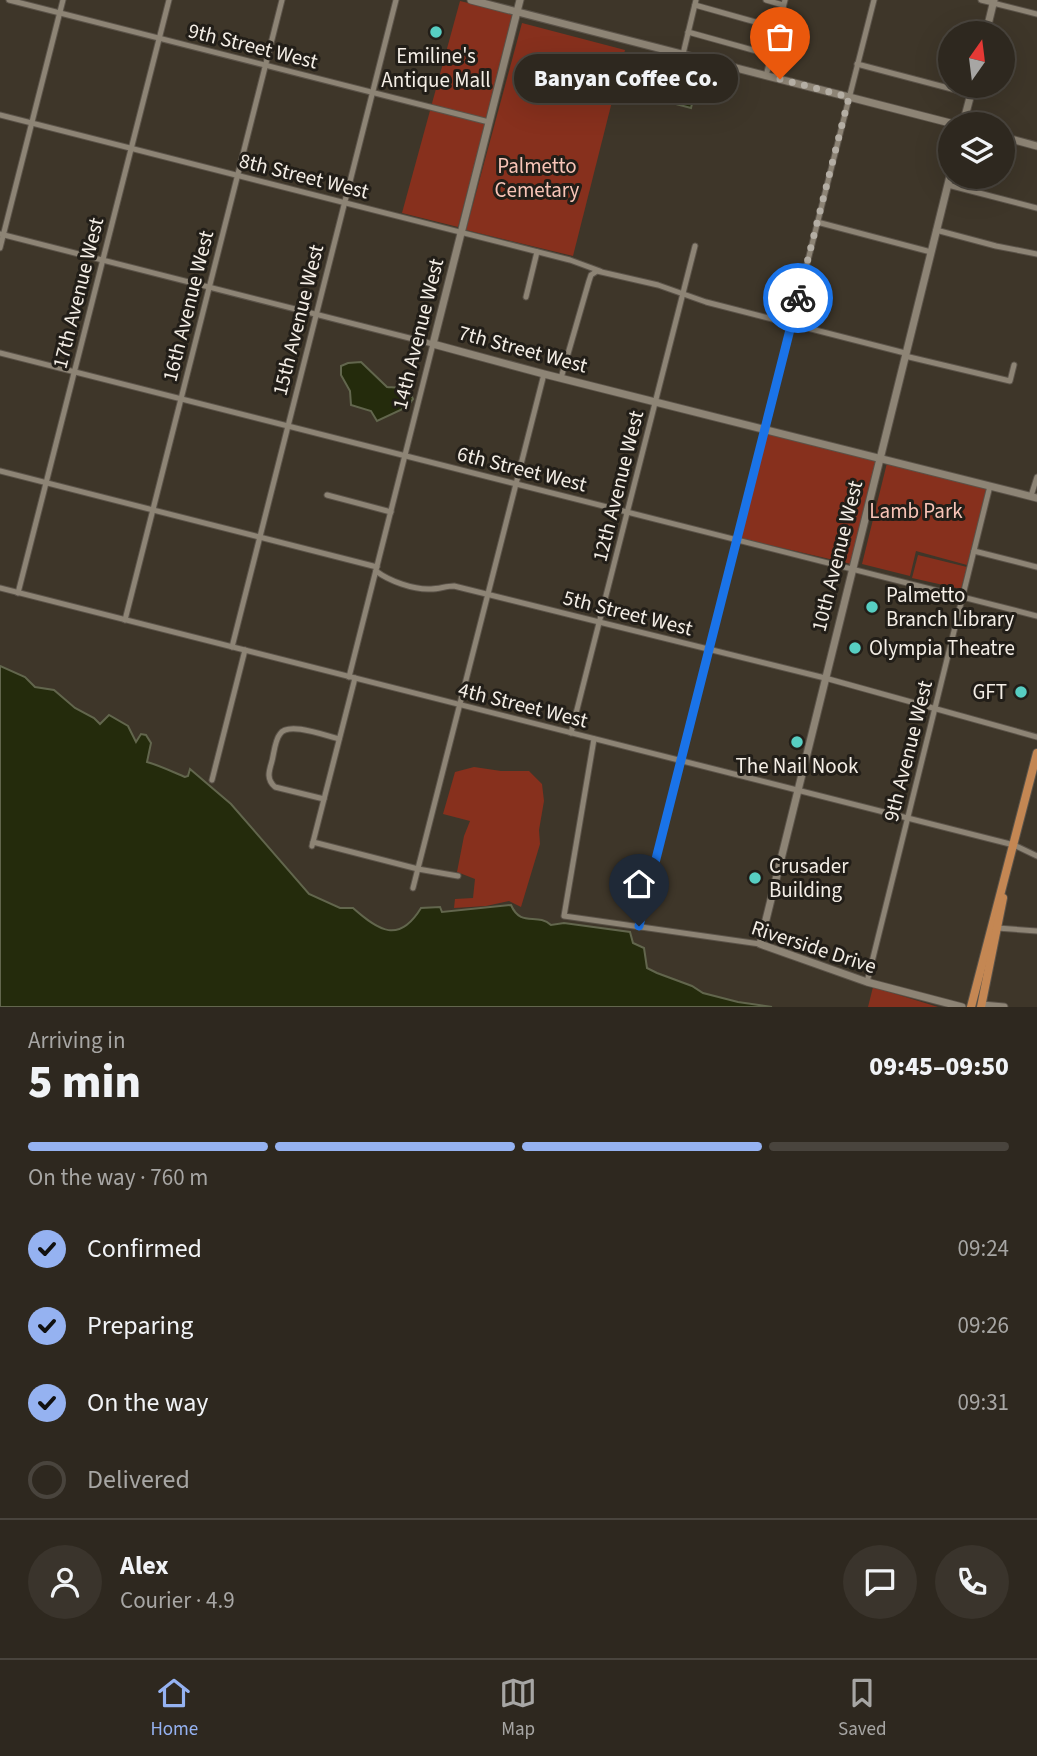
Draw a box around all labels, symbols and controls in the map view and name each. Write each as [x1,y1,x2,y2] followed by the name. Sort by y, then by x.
[750,7,810,79] pin
[185,15,321,77] street label: 9th Street West
[761,18,799,56] icon: bag
[938,21,1015,98] north arrow
[938,21,1015,189] map controls
[428,24,444,40] marker: Emiline's Antique Mall
[381,41,491,95] place label: Emiline's Antique Mall
[514,55,738,104] callout: Banyan Coffee Co.
[534,62,718,95] text: Banyan Coffee Co.
[938,112,1015,189] button: layers
[236,145,372,207] street label: 8th Street West
[495,151,580,205] park label: Palmetto Cemetary
[45,214,111,372] street label: 17th Avenue West
[155,227,221,385] street label: 16th Avenue West
[265,241,331,399] street label: 15th Avenue West
[385,255,451,413] street label: 14th Avenue West
[763,263,833,333] courier
[779,279,817,317] icon: bike
[455,317,591,381] street label: 7th Street West
[585,407,651,565] street label: 12th Avenue West
[454,438,590,500] street label: 6th Street West
[804,477,870,635] street label: 10th Avenue West
[869,496,963,526] park label: Lamb Park
[886,580,1015,634] place label: Palmetto Branch Library
[560,582,696,644] street label: 5th Street West
[864,599,880,615] marker: Palmetto Branch Library
[869,633,1015,663] place label: Olympia Theatre
[847,640,863,656] marker: Olympia Theatre
[455,674,591,736] street label: 4th Street West
[876,677,940,825] street label: 9th Avenue West
[972,677,1007,707] place label: GFT
[1013,684,1029,700] marker: GFT
[789,734,805,750] marker: The Nail Nook
[736,751,859,781] place label: The Nail Nook
[769,851,849,905] place label: Crusader Building
[609,854,669,926] pin
[620,865,658,903] icon: home
[747,870,763,886] marker: Crusader Building
[747,913,881,981] street label: Riverside Drive
[28,1024,126,1057] text: Arriving in
[869,1048,1009,1085] text: 09:45–09:50
[28,1050,141,1115] text: 5 min
[28,1161,208,1194] text: On the way · 760 m
[28,1230,66,1268] icon: check
[87,1230,202,1267] text: Confirmed
[958,1232,1009,1265] text: 09:24
[28,1307,66,1345] icon: check
[87,1307,193,1344] text: Preparing
[958,1309,1009,1342] text: 09:26
[28,1384,66,1422] icon: check
[87,1384,208,1421] text: On the way
[958,1386,1009,1419] text: 09:31
[87,1461,190,1498] text: Delivered
[28,1545,102,1619] button: person
[843,1545,917,1619] button: chat
[935,1545,1009,1619] button: phone
[120,1547,169,1584] text: Alex
[120,1584,235,1617] text: Courier · 4.9
[150,1674,198,1743] tab: Home
[499,1674,537,1743] tab: Map
[838,1674,887,1743] tab: Saved

